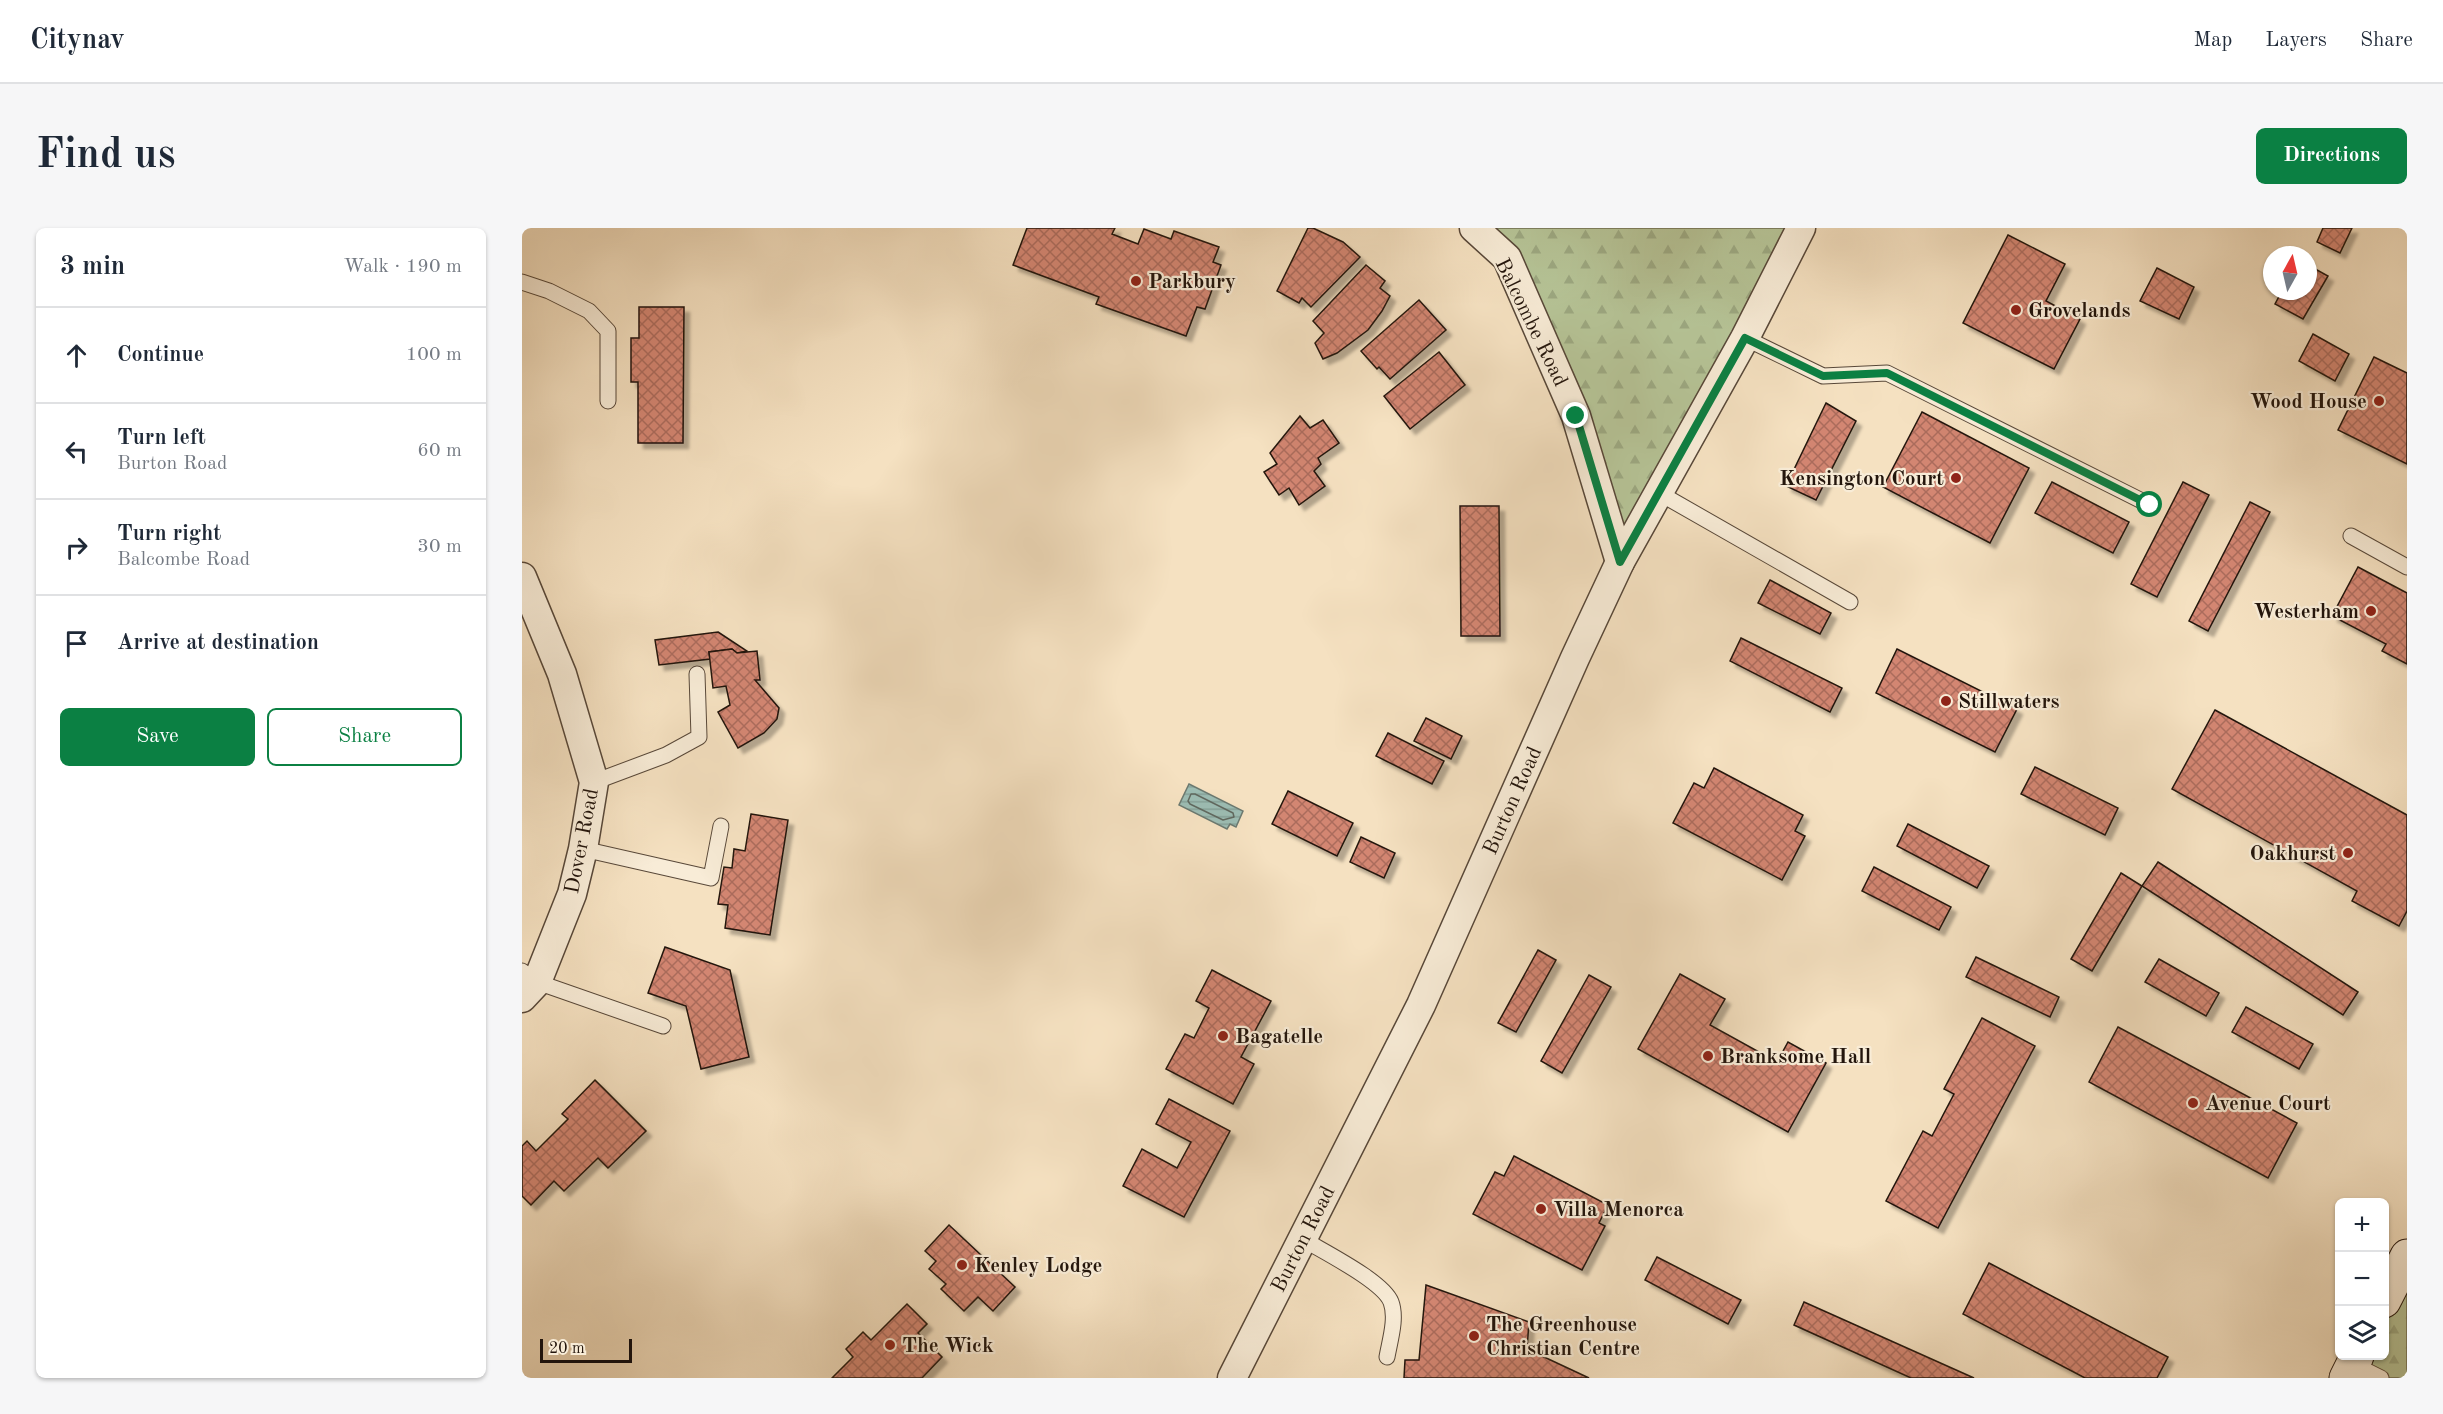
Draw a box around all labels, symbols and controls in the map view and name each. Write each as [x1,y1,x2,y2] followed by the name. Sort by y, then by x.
[30,27,125,55] text: Citynav
[2193,30,2232,51] text: Map
[2265,30,2327,51] text: Layers
[2360,30,2413,51] text: Share
[2256,128,2407,184] button: Directions
[36,135,175,177] text: Find us
[2263,246,2317,300] north arrow
[60,254,125,280] text: 3 min
[1491,255,1571,390] street label: Balcombe Road
[343,257,462,277] text: Walk · 190 m
[1148,272,1236,293] place label: Parkbury
[1129,274,1143,288] marker: Parkbury
[2028,301,2130,322] place label: Grovelands
[2009,303,2023,317] marker: Grovelands
[60,339,93,372] icon: ahead
[117,344,204,366] text: Continue
[406,345,462,365] text: 100 m
[2250,392,2367,413] place label: Wood House
[2372,394,2386,408] marker: Wood House
[1562,402,1588,428] route end
[117,427,206,449] text: Turn left
[60,435,93,468] icon: left
[417,441,462,461] text: 60 m
[117,454,228,474] text: Burton Road
[1779,469,1944,490] place label: Kensington Court
[1949,471,1963,485] marker: Kensington Court
[2136,491,2162,517] route start
[117,523,221,545] text: Turn right
[60,531,93,564] icon: right
[417,537,462,557] text: 30 m
[117,550,250,570] text: Balcombe Road
[2254,602,2359,623] place label: Westerham
[2364,604,2378,618] marker: Westerham
[60,627,93,660] icon: arrive
[117,632,319,654] text: Arrive at destination
[1958,692,2060,713] place label: Stillwaters
[1939,694,1953,708] marker: Stillwaters
[60,708,255,766] button: Save
[267,708,462,766] button: Share
[1480,744,1546,858] street label: Burton Road
[562,787,603,896] street label: Dover Road
[2250,844,2336,865] place label: Oakhurst
[2341,846,2355,860] marker: Oakhurst
[1235,1027,1323,1048] place label: Bagatelle
[1216,1029,1230,1043] marker: Bagatelle
[1720,1047,1871,1068] place label: Branksome Hall
[1701,1049,1715,1063] marker: Branksome Hall
[2205,1094,2331,1115] place label: Avenue Court
[2186,1096,2200,1110] marker: Avenue Court
[1268,1183,1339,1296] street label: Burton Road
[2335,1198,2389,1360] map controls
[2335,1198,2389,1252] button: +
[1553,1200,1684,1221] place label: Villa Menorca
[1534,1202,1548,1216] marker: Villa Menorca
[2335,1252,2389,1306] button: −
[974,1256,1103,1277] place label: Kenley Lodge
[955,1258,969,1272] marker: Kenley Lodge
[2335,1306,2389,1360] button: layers
[1486,1315,1640,1360] place label: The Greenhouse Christian Centre
[1467,1329,1481,1343] marker: The Greenhouse Christian Centre
[540,1336,632,1364] scale bar
[902,1336,994,1357] place label: The Wick
[883,1338,897,1352] marker: The Wick
[549,1341,585,1357] text: 20 m

